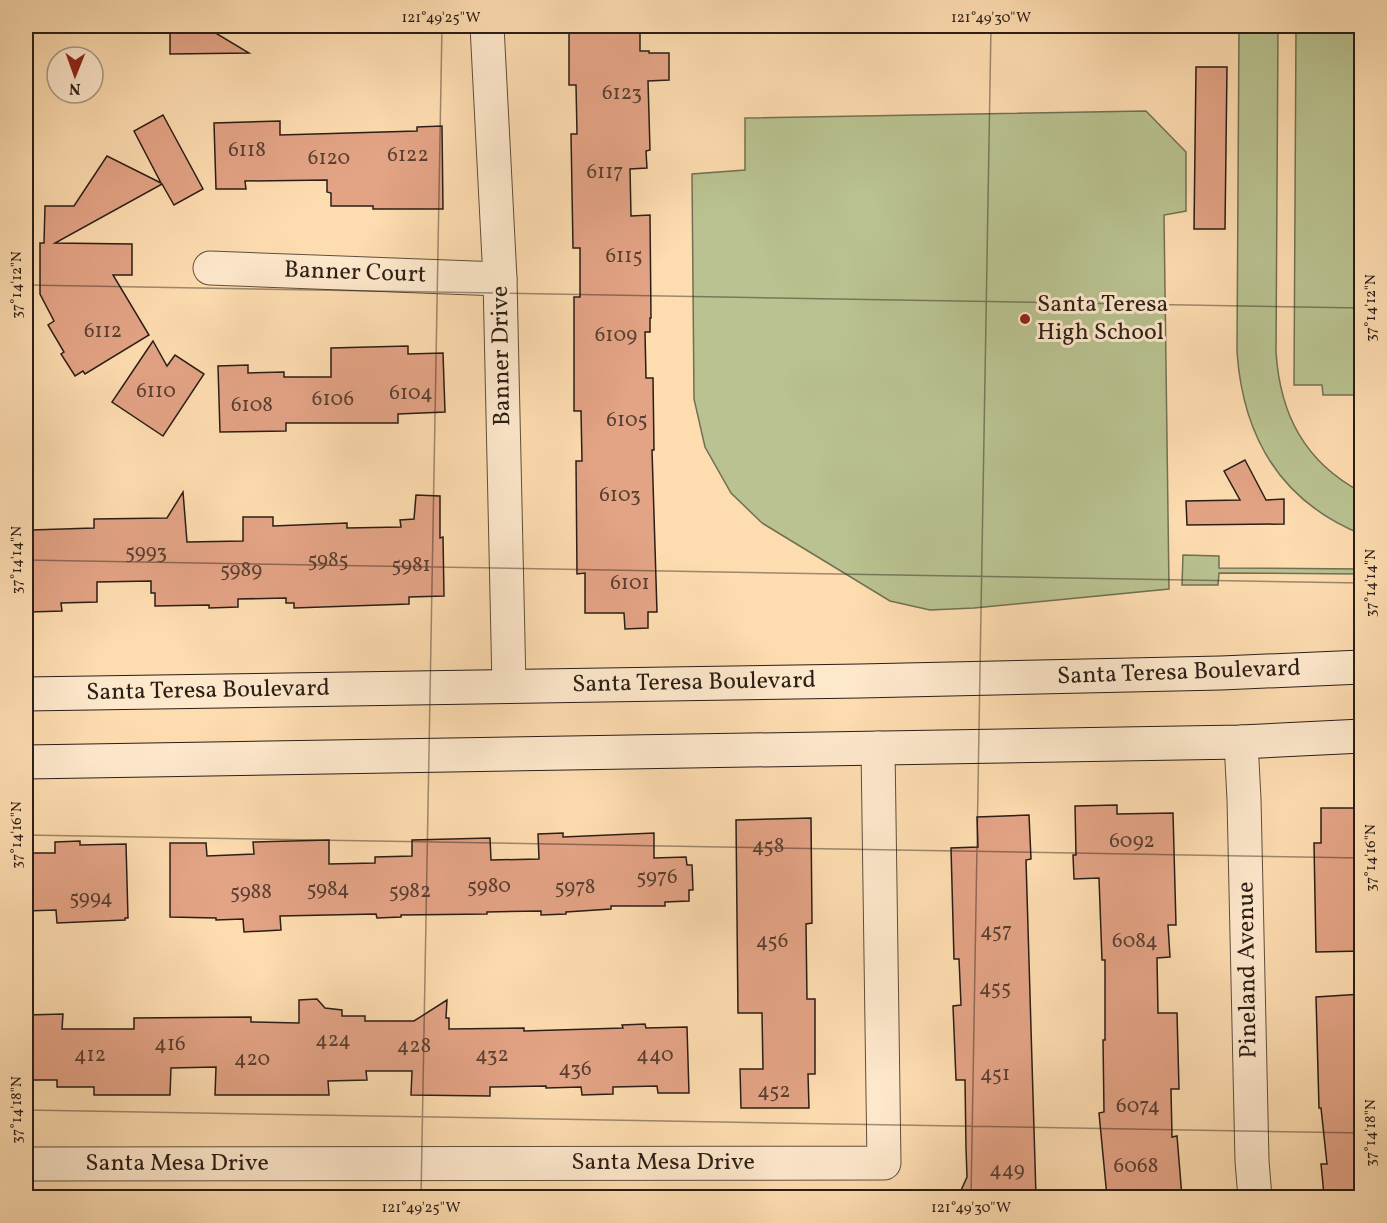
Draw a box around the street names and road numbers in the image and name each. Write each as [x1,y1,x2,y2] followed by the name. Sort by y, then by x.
[283,254,427,292] street label: Banner Court
[484,286,520,426] street label: Banner Drive
[1056,652,1302,694] street label: Santa Teresa Boulevard
[572,664,816,702] street label: Santa Teresa Boulevard
[86,672,330,710] street label: Santa Teresa Boulevard
[1229,881,1267,1059] street label: Pineland Avenue
[571,1146,755,1180] street label: Santa Mesa Drive
[85,1147,269,1181] street label: Santa Mesa Drive

